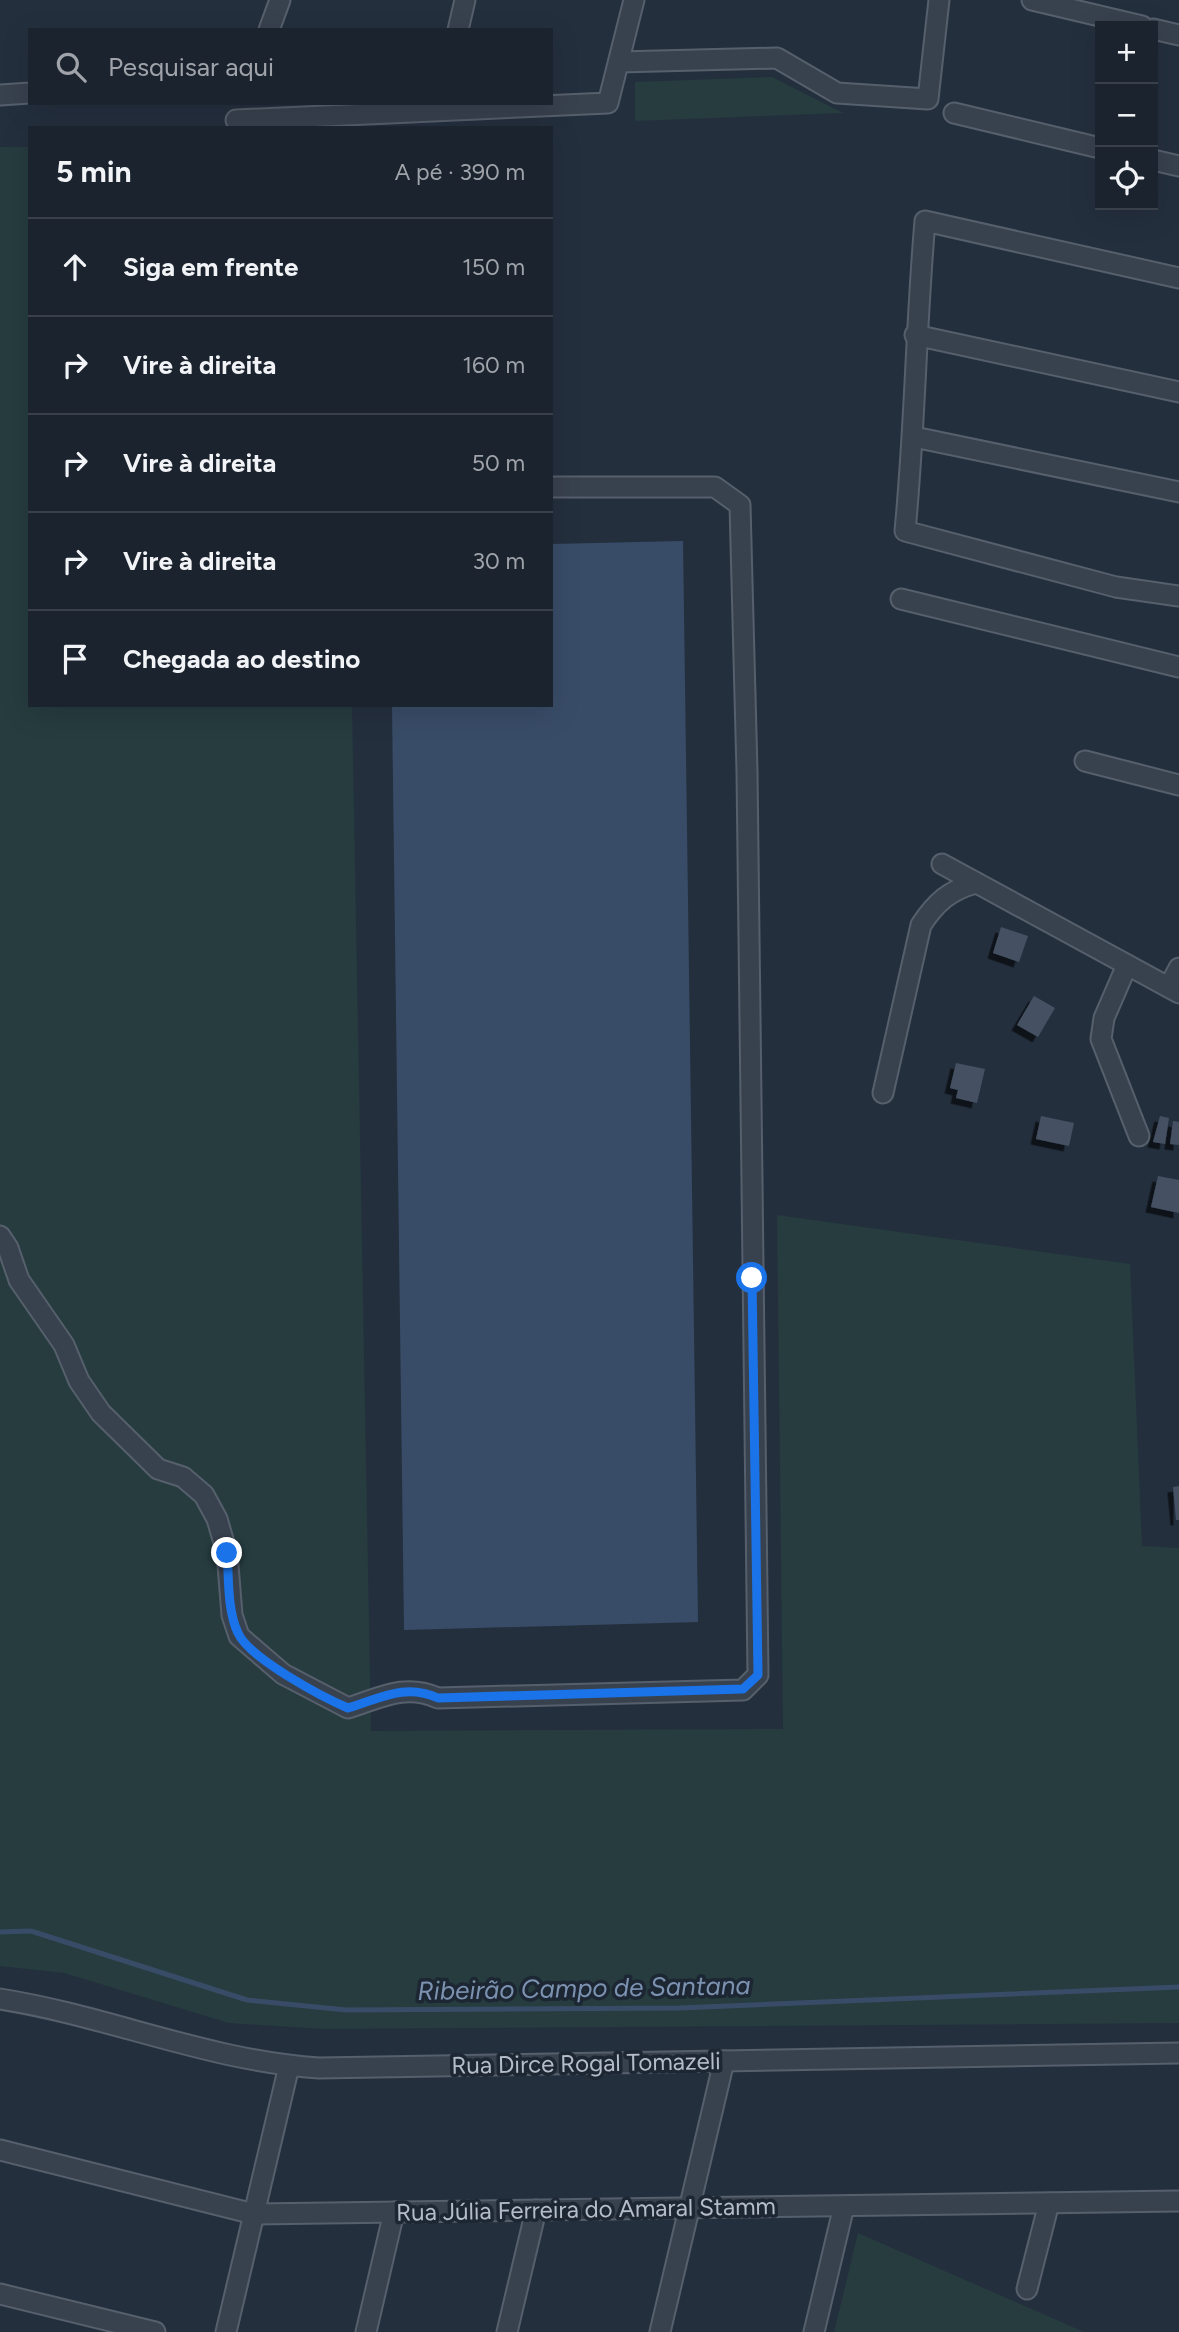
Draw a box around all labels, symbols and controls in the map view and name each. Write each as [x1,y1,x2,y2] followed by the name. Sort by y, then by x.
[1095,21,1158,210] map controls
[1095,21,1158,84] button: +
[28,28,553,105] search box
[52,48,90,86] icon: search
[108,51,274,83] text: Pesquisar aqui
[1095,84,1158,147] button: −
[1095,147,1158,210] button: locate
[56,153,132,190] text: 5 min
[395,158,525,186] text: A pé · 390 m
[56,248,94,286] icon: ahead
[123,251,298,283] text: Siga em frente
[462,253,525,281] text: 150 m
[56,346,94,384] icon: right
[123,349,276,381] text: Vire à direita
[462,351,525,379] text: 160 m
[56,444,94,482] icon: right
[123,447,276,479] text: Vire à direita
[472,449,525,477] text: 50 m
[56,542,94,580] icon: right
[123,545,276,577] text: Vire à direita
[472,547,525,575] text: 30 m
[56,640,94,678] icon: arrive
[123,643,360,675] text: Chegada ao destino
[736,1262,767,1293] route start
[211,1537,242,1568] route end
[417,1969,751,2007] water label: Ribeirão Campo de Santana
[451,2046,721,2080] street label: Rua Dirce Rogal Tomazeli
[396,2191,776,2227] street label: Rua Júlia Ferreira do Amaral Stamm

